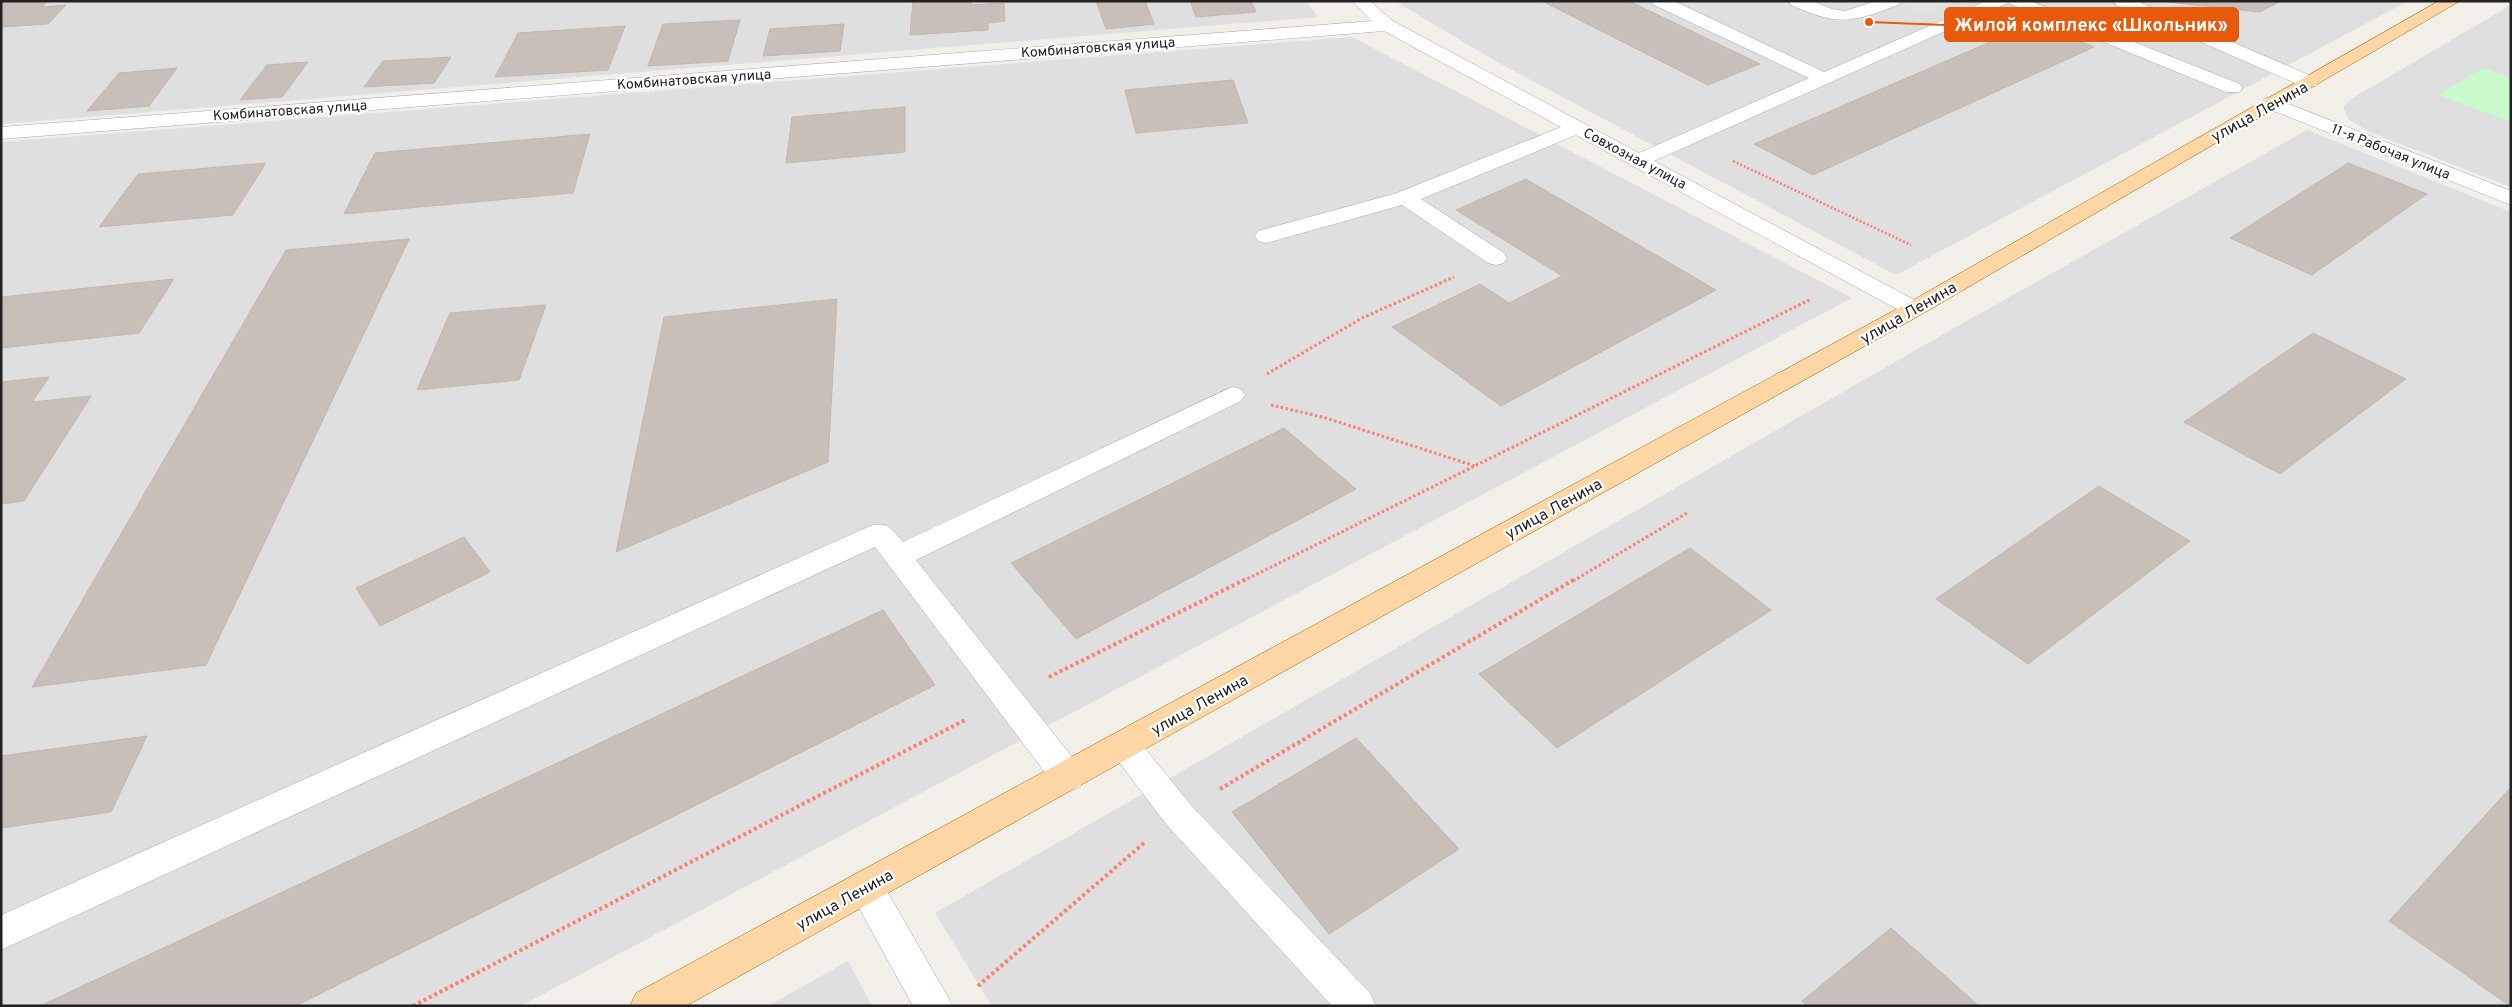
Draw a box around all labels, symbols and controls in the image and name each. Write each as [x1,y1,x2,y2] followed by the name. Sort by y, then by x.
[1945,8,2238,41] callout: Жилой комплекс «Школьник»
[1954,15,2228,38] text: Жилой комплекс «Школьник»
[1020,35,1176,62] street label: Комбинатовская улица
[616,67,772,94] street label: Комбинатовская улица
[2208,78,2312,148] street label: улица Ленина
[212,98,368,125] street label: Комбинатовская улица
[2329,121,2452,184] street label: 11-я Рабочая улица
[1580,125,1689,194] street label: Совхозная улица
[1857,278,1961,349] street label: улица Ленина
[1502,475,1606,545] street label: улица Ленина
[1148,671,1252,741] street label: улица Ленина
[793,866,897,936] street label: улица Ленина

